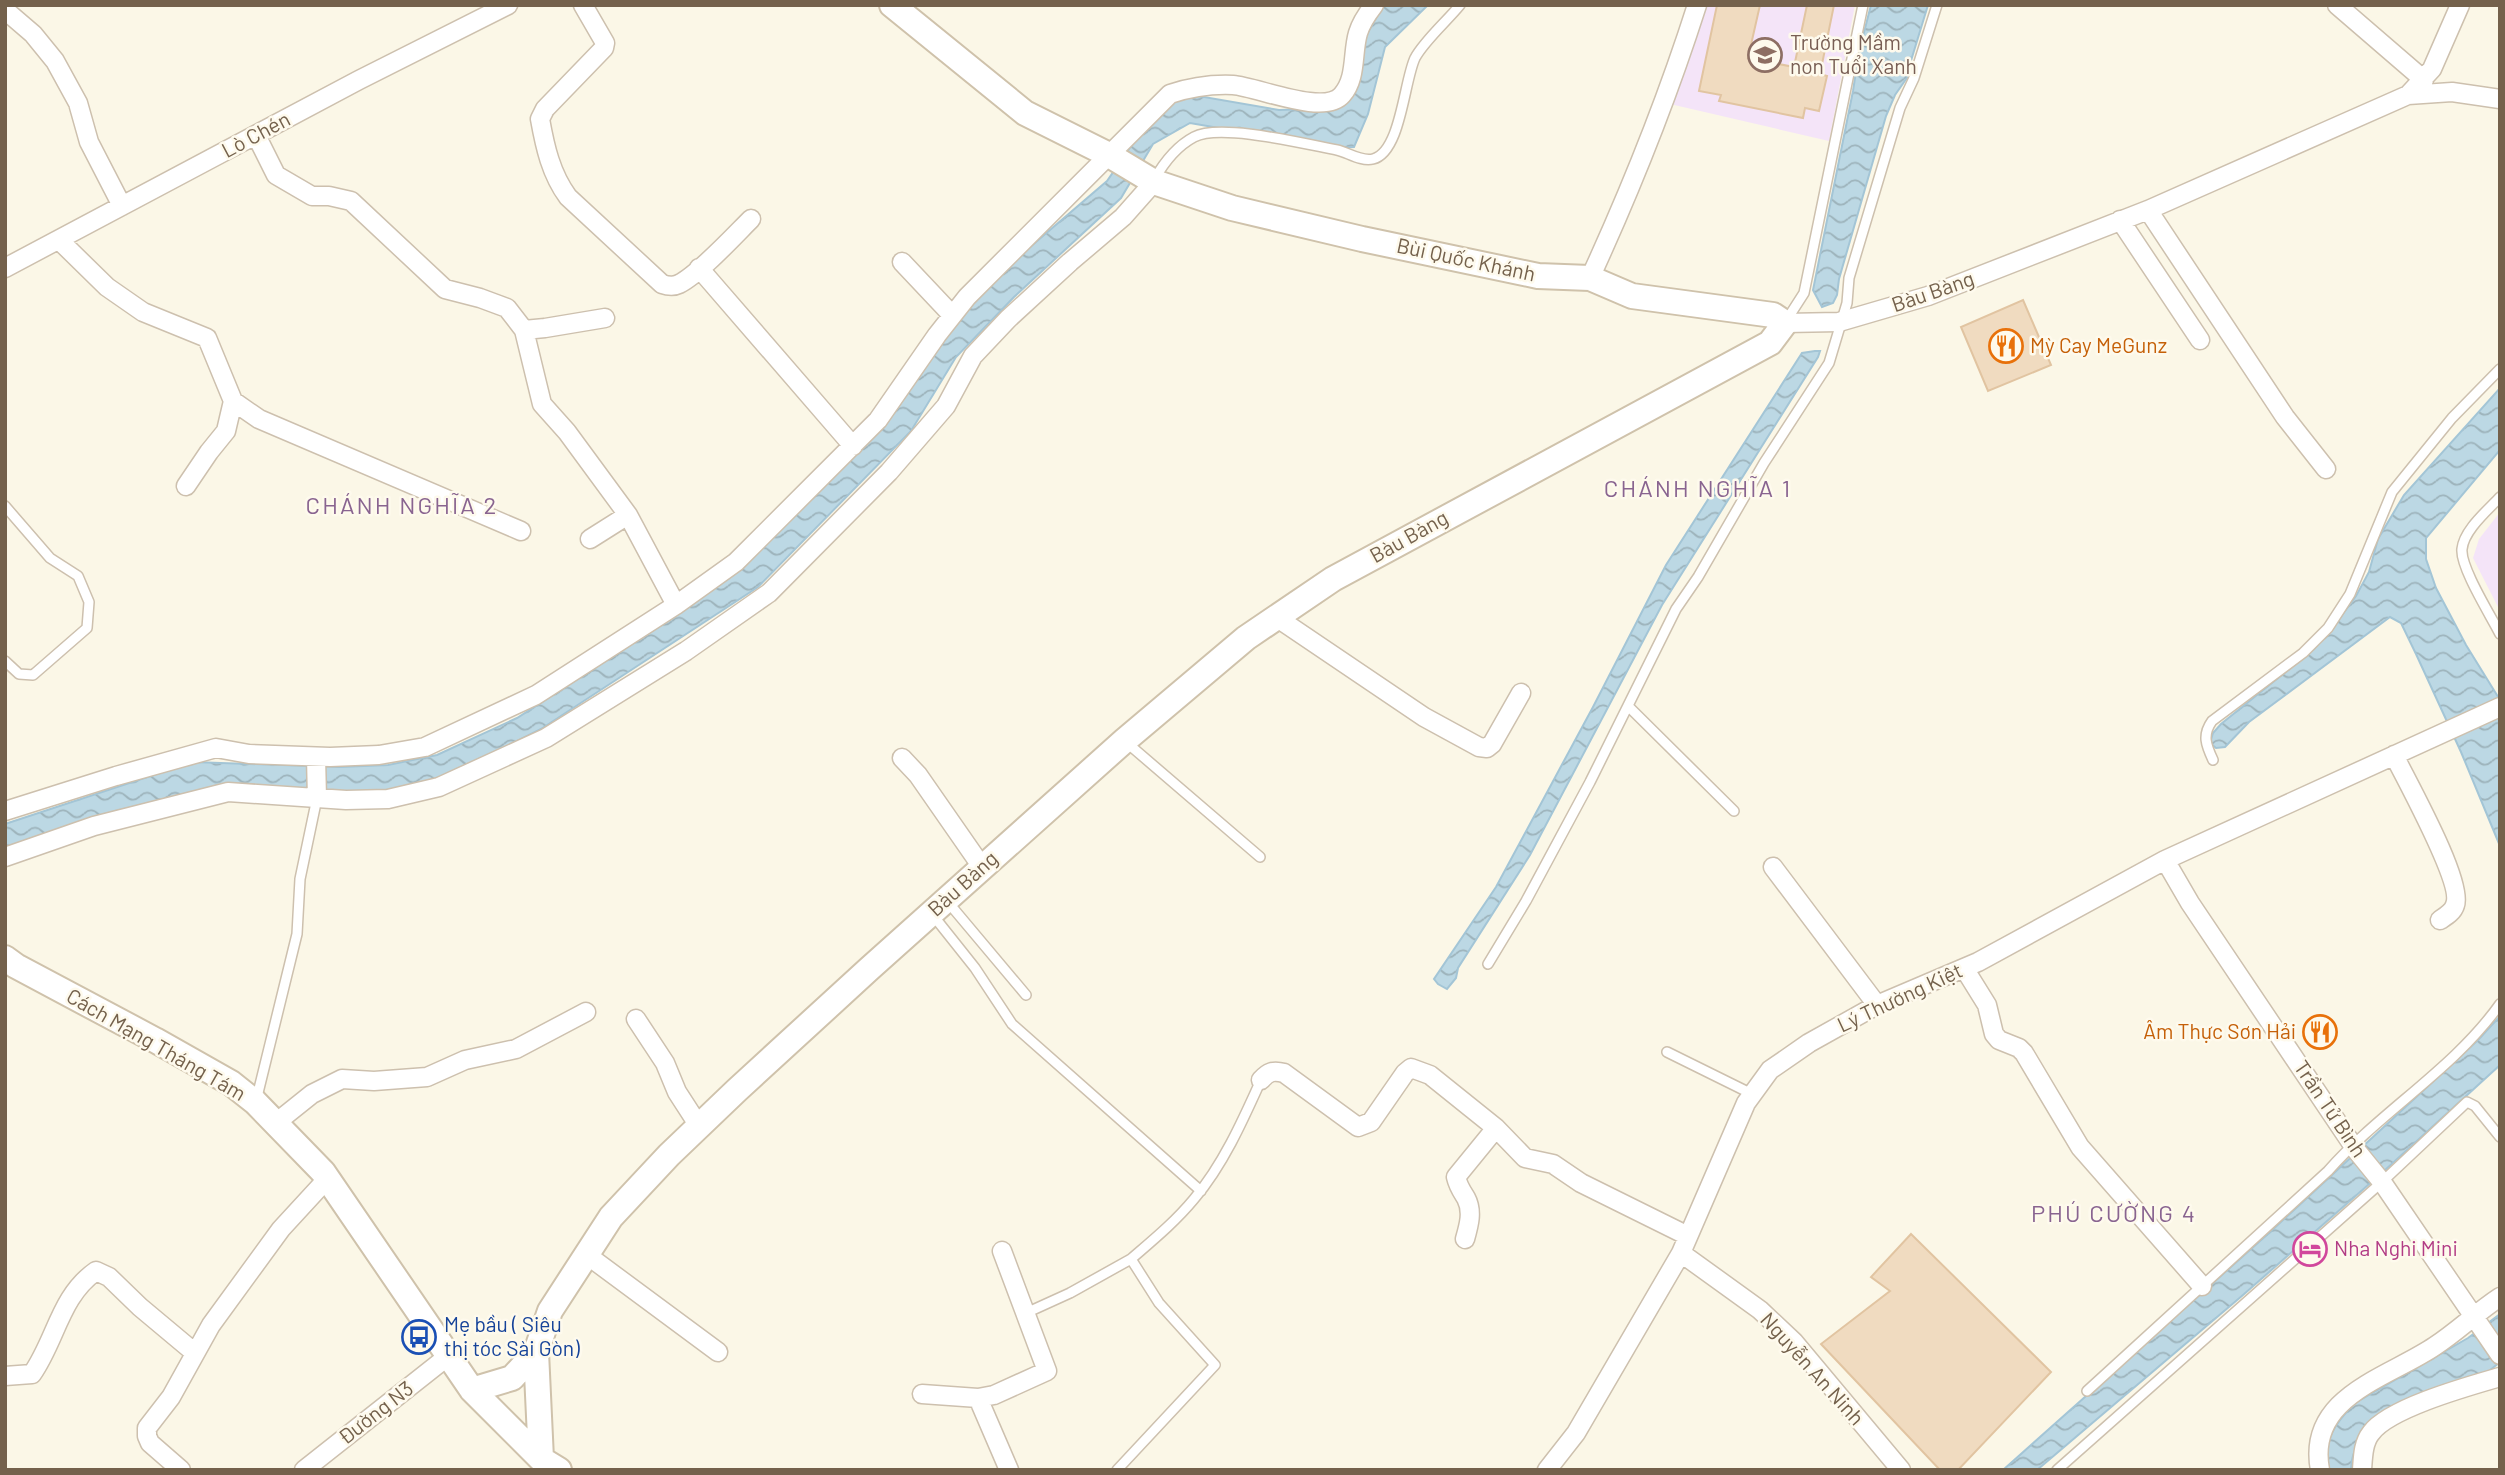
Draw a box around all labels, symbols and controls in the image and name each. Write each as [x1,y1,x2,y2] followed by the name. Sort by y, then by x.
[1790,29,1917,78] place label: Trường Mầm non Tuổi Xanh
[1746,36,1784,74] school or university icon: Trường Mầm non Tuổi Xanh
[217,105,294,162] street label: Lò Chén
[1395,232,1538,285] street label: Bùi Quốc Khánh
[1888,265,1977,316] street label: Bàu Bàng
[1987,327,2025,365] restaurant icon: Mỳ Cay MeGunz
[2030,332,2167,357] place label: Mỳ Cay MeGunz
[1604,473,1792,502] district label: CHÁNH NGHĨA 1
[306,490,498,519] district label: CHÁNH NGHĨA 2
[1365,504,1452,567] street label: Bàu Bàng
[922,845,1002,921] street label: Bàu Bàng
[1833,957,1966,1037] street label: Lý Thường Kiệt
[63,982,251,1105] street label: Cách Mạng Tháng Tám
[2301,1013,2339,1051] restaurant icon: Âm Thực Sơn Hải
[2143,1018,2296,1043] place label: Âm Thực Sơn Hải
[2290,1055,2373,1161] street label: Trần Tử Bình
[2031,1198,2197,1227] district label: PHÚ CƯỜNG 4
[2291,1230,2329,1268] hotel icon: Nha Nghi Mini
[2334,1235,2458,1260] place label: Nha Nghi Mini
[1756,1306,1870,1430] street label: Nguyễn An Ninh
[444,1311,580,1360] place label: Mẹ bầu ( Siêu thị tóc Sài Gòn)
[400,1318,438,1356] bus stop icon: Mẹ bầu ( Siêu thị tóc Sài Gòn)
[333,1375,418,1449] street label: Đường N3

